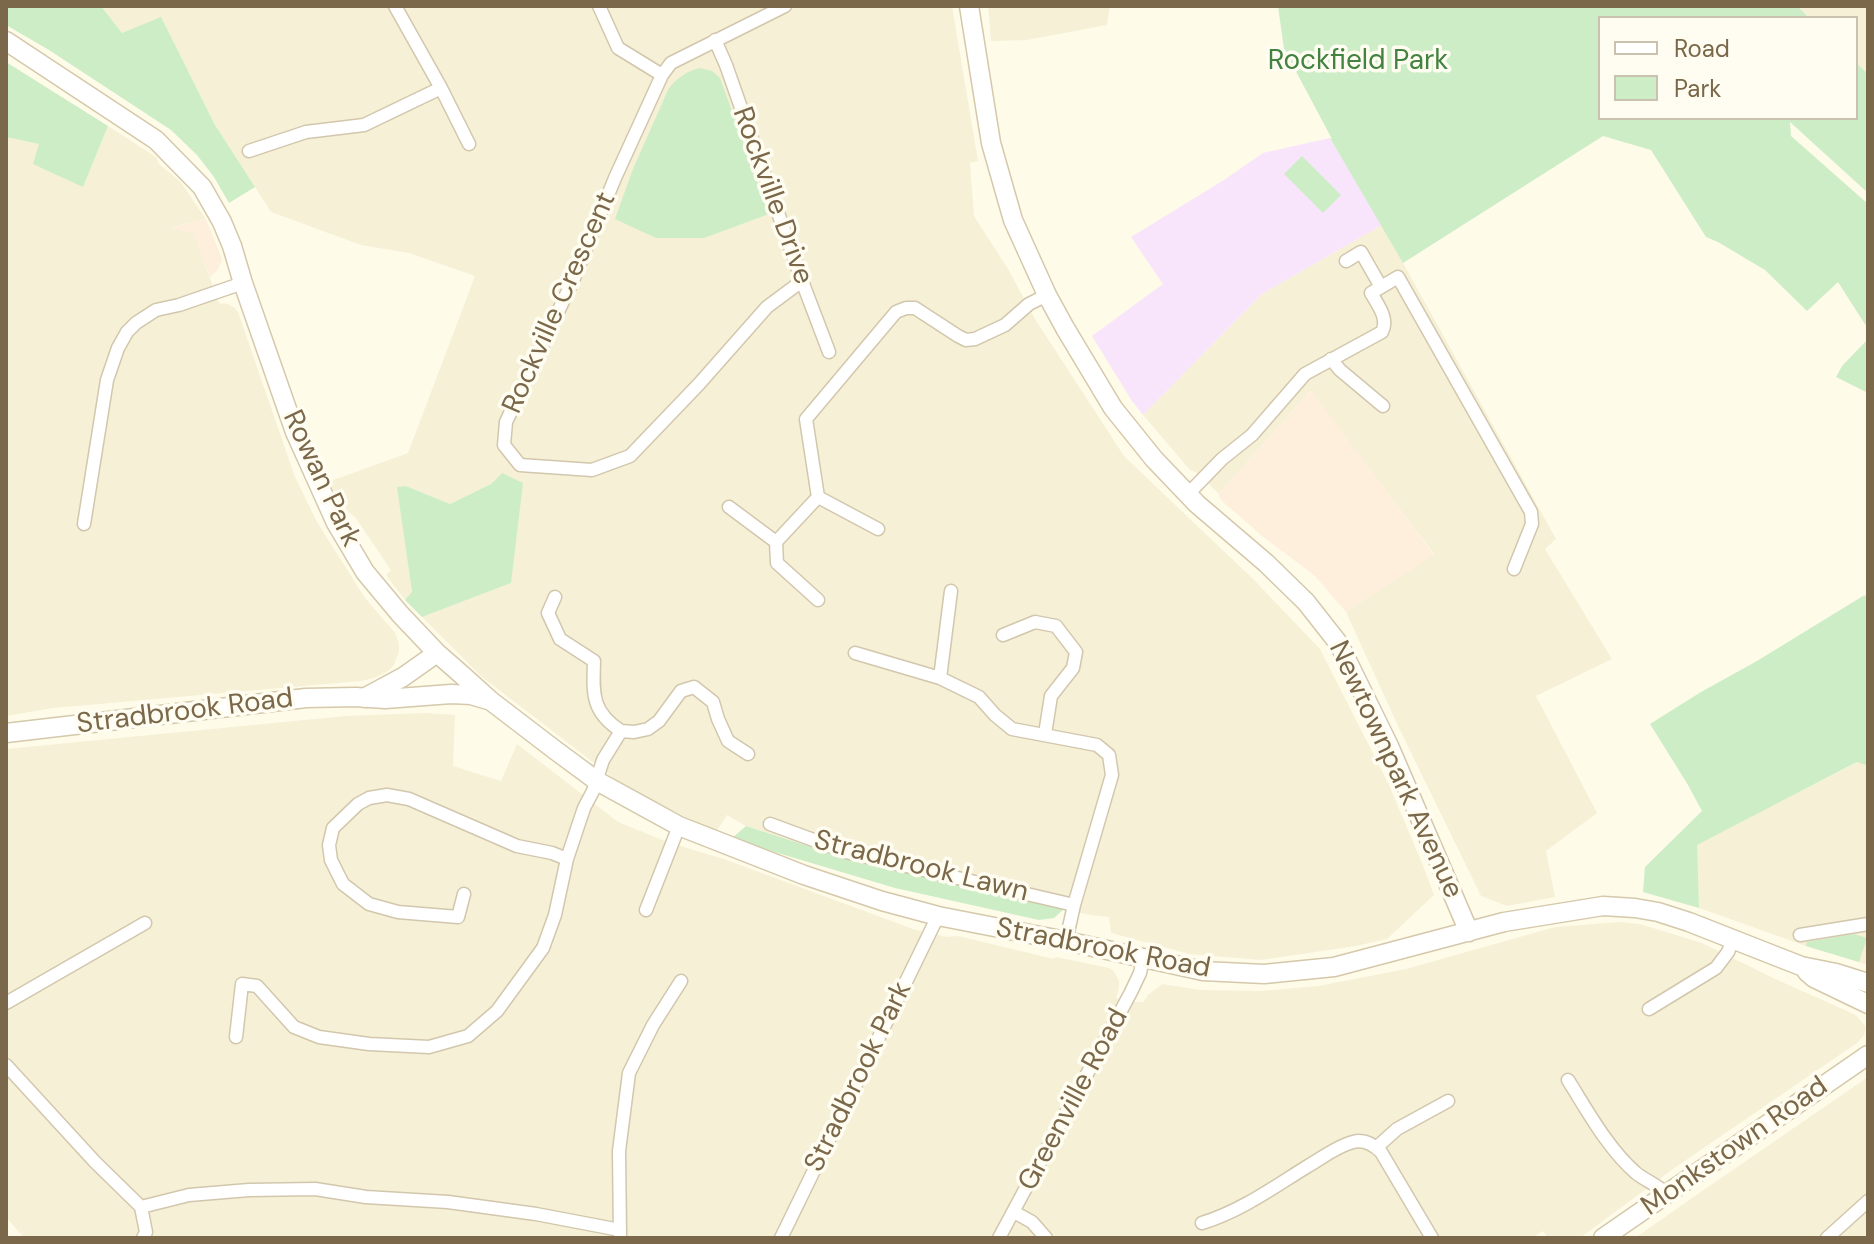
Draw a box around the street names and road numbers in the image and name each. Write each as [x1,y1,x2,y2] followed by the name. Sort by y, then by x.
[724,103,820,289] street label: Rockville Drive
[496,187,624,419] street label: Rockville Crescent
[275,405,367,553] street label: Rowan Park
[1321,636,1469,904] street label: Newtownpark Avenue
[75,682,295,742] street label: Stradbrook Road
[810,824,1032,910] street label: Stradbrook Lawn
[993,912,1213,986] street label: Stradbrook Road
[798,976,920,1178] street label: Stradbrook Park
[1012,1003,1136,1197] street label: Greenville Road
[1635,1070,1835,1224] street label: Monkstown Road

